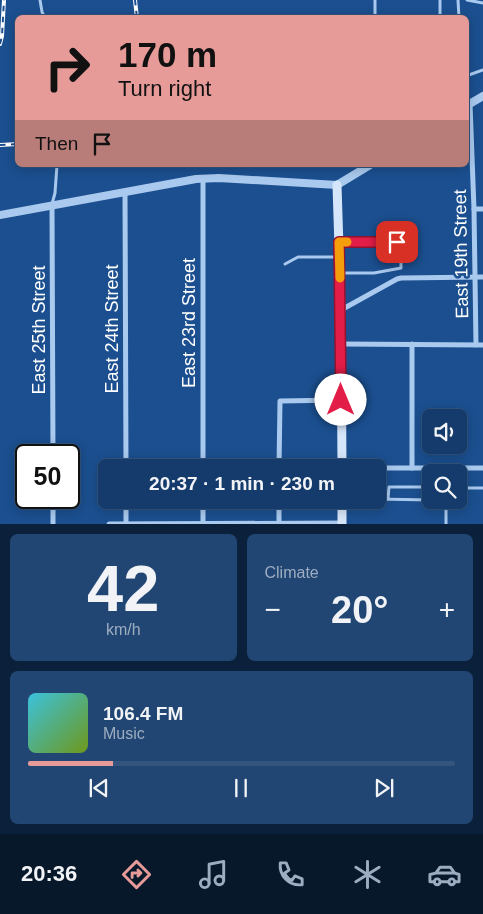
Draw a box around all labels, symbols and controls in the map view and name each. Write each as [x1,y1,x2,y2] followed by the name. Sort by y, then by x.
[35,35,100,100] icon: right
[118,35,217,74] text: 170 m
[118,76,211,101] text: Turn right
[88,130,116,158] icon: arrive
[35,133,78,154] text: Then
[450,189,472,319] street label: East 19th Street
[376,221,418,263] pin
[383,228,411,256] icon: arrive
[179,258,199,388] street label: East 23rd Street
[102,264,122,394] street label: East 24th Street
[29,265,49,395] street label: East 25th Street
[314,373,366,425] position arrow
[422,409,467,509] map controls
[422,409,467,454] button: sound
[15,444,80,509] speed limit sign: 50
[422,464,467,509] button: search
[149,473,335,494] text: 20:37 · 1 min · 230 m
[87,552,159,625] text: 42
[265,564,319,581] text: Climate
[331,589,388,631] text: 20°
[265,594,281,625] text: −
[439,594,455,625] text: +
[106,621,141,638] text: km/h
[103,703,183,724] text: 106.4 FM
[103,725,145,742] text: Music
[85,774,113,802] icon: previous
[227,774,255,802] icon: pause
[370,774,398,802] icon: next
[119,857,154,892] icon: directions
[196,857,231,892] icon: music
[273,857,308,892] icon: phone
[350,857,385,892] icon: climate
[427,857,462,892] icon: car
[21,861,77,886] text: 20:36

